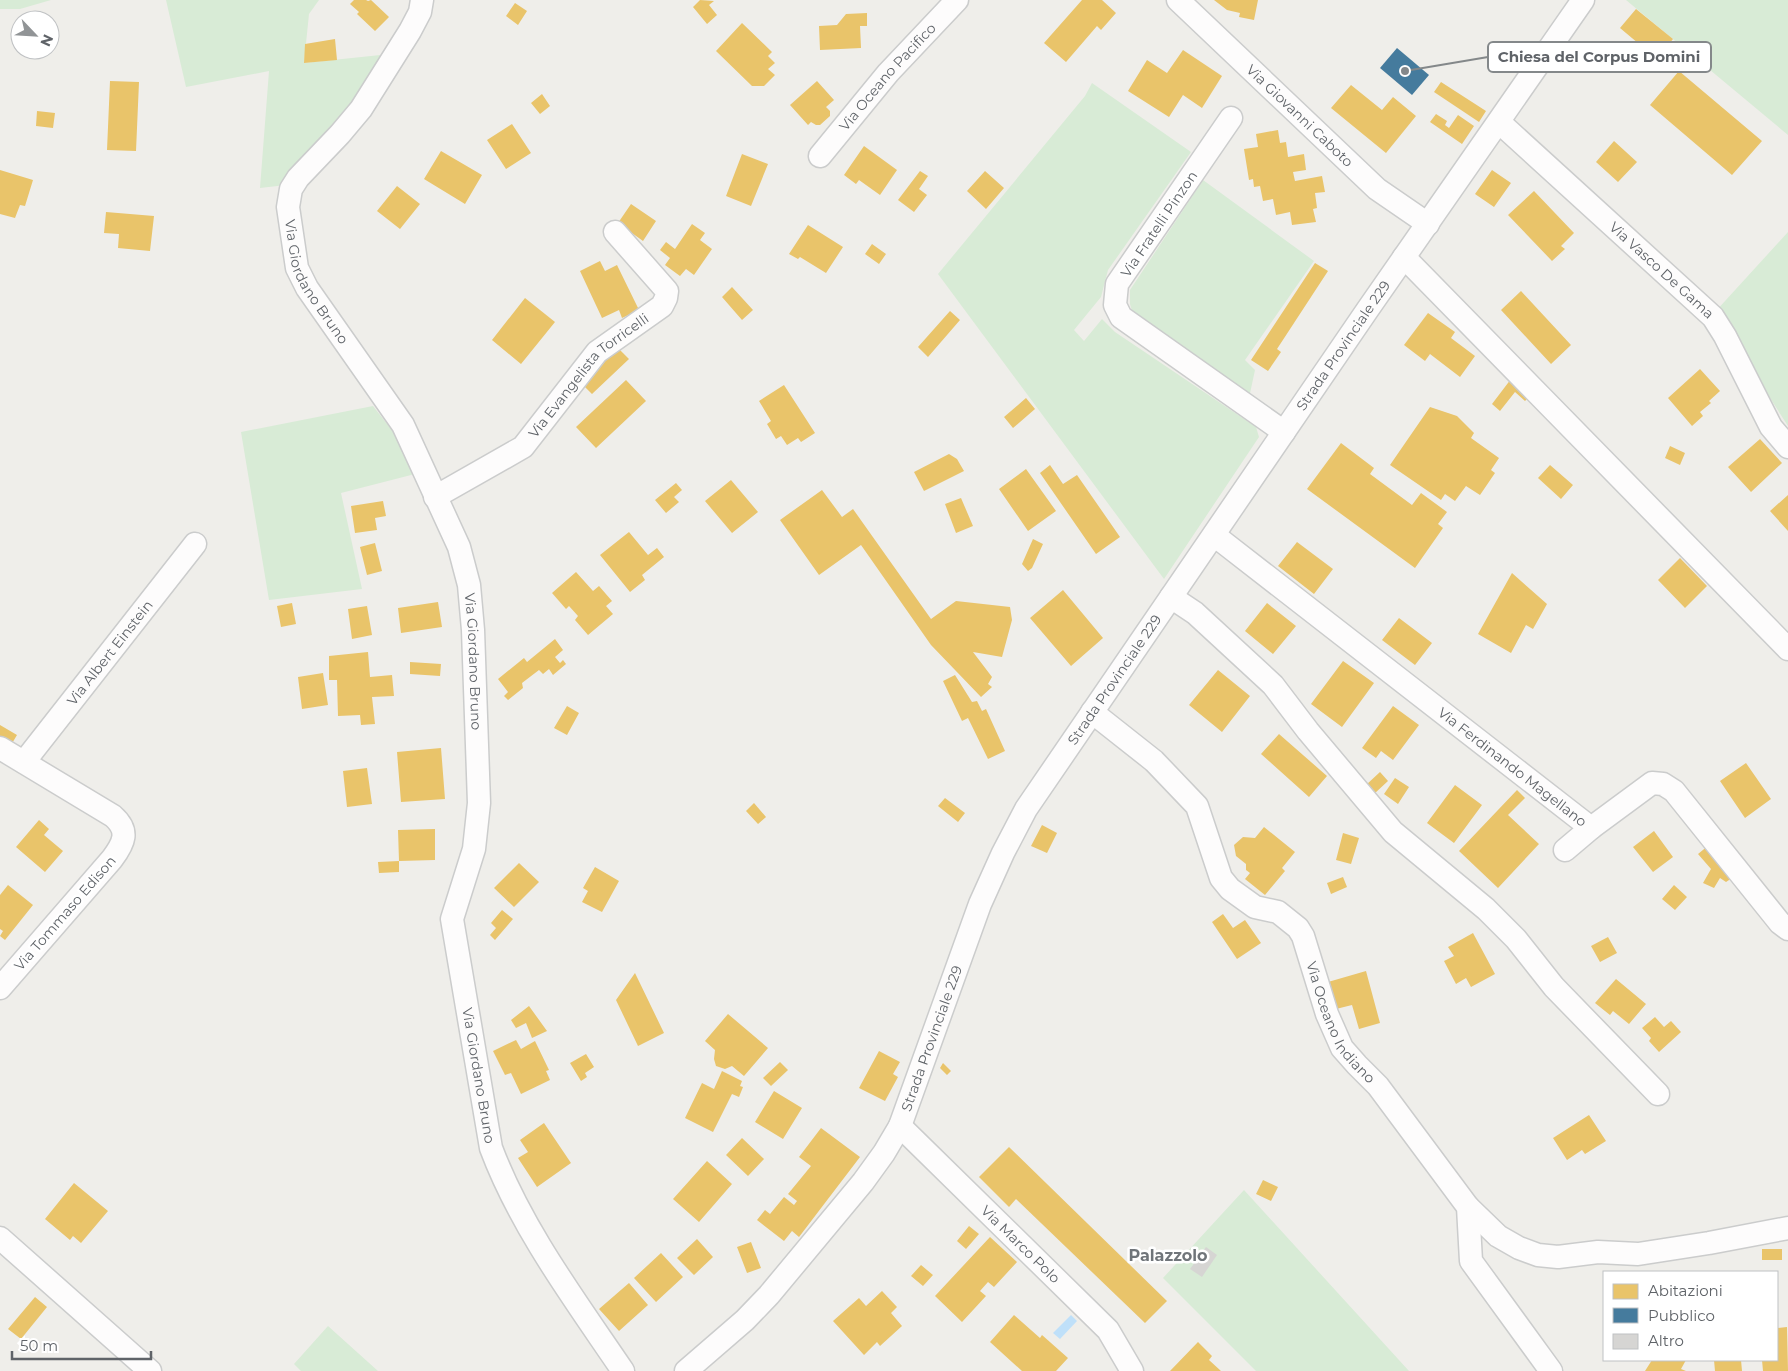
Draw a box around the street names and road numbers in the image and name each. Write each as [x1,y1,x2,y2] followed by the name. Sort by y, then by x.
[835,19,940,135] street label: Via Oceano Pacifico
[1242,61,1357,171] street label: Via Giovanni Caboto
[1117,167,1201,281] street label: Via Fratelli Pinzon
[281,218,353,348] street label: Via Giordano Bruno
[1605,218,1718,322] street label: Via Vasco De Gama
[1292,277,1394,414] street label: Strada Provinciale 229
[524,309,652,442] street label: Via Evangelista Torricelli
[461,592,485,731] street label: Via Giordano Bruno
[63,596,157,709] street label: Via Albert Einstein
[1064,611,1165,748] street label: Strada Provinciale 229
[1434,703,1591,831] street label: Via Ferdinando Magellano
[10,852,120,974] street label: Via Tommaso Edison
[1302,959,1379,1087] street label: Via Oceano Indiano
[897,963,966,1114] street label: Strada Provinciale 229
[458,1006,499,1145] street label: Via Giordano Bruno
[977,1202,1064,1287] street label: Via Marco Polo

